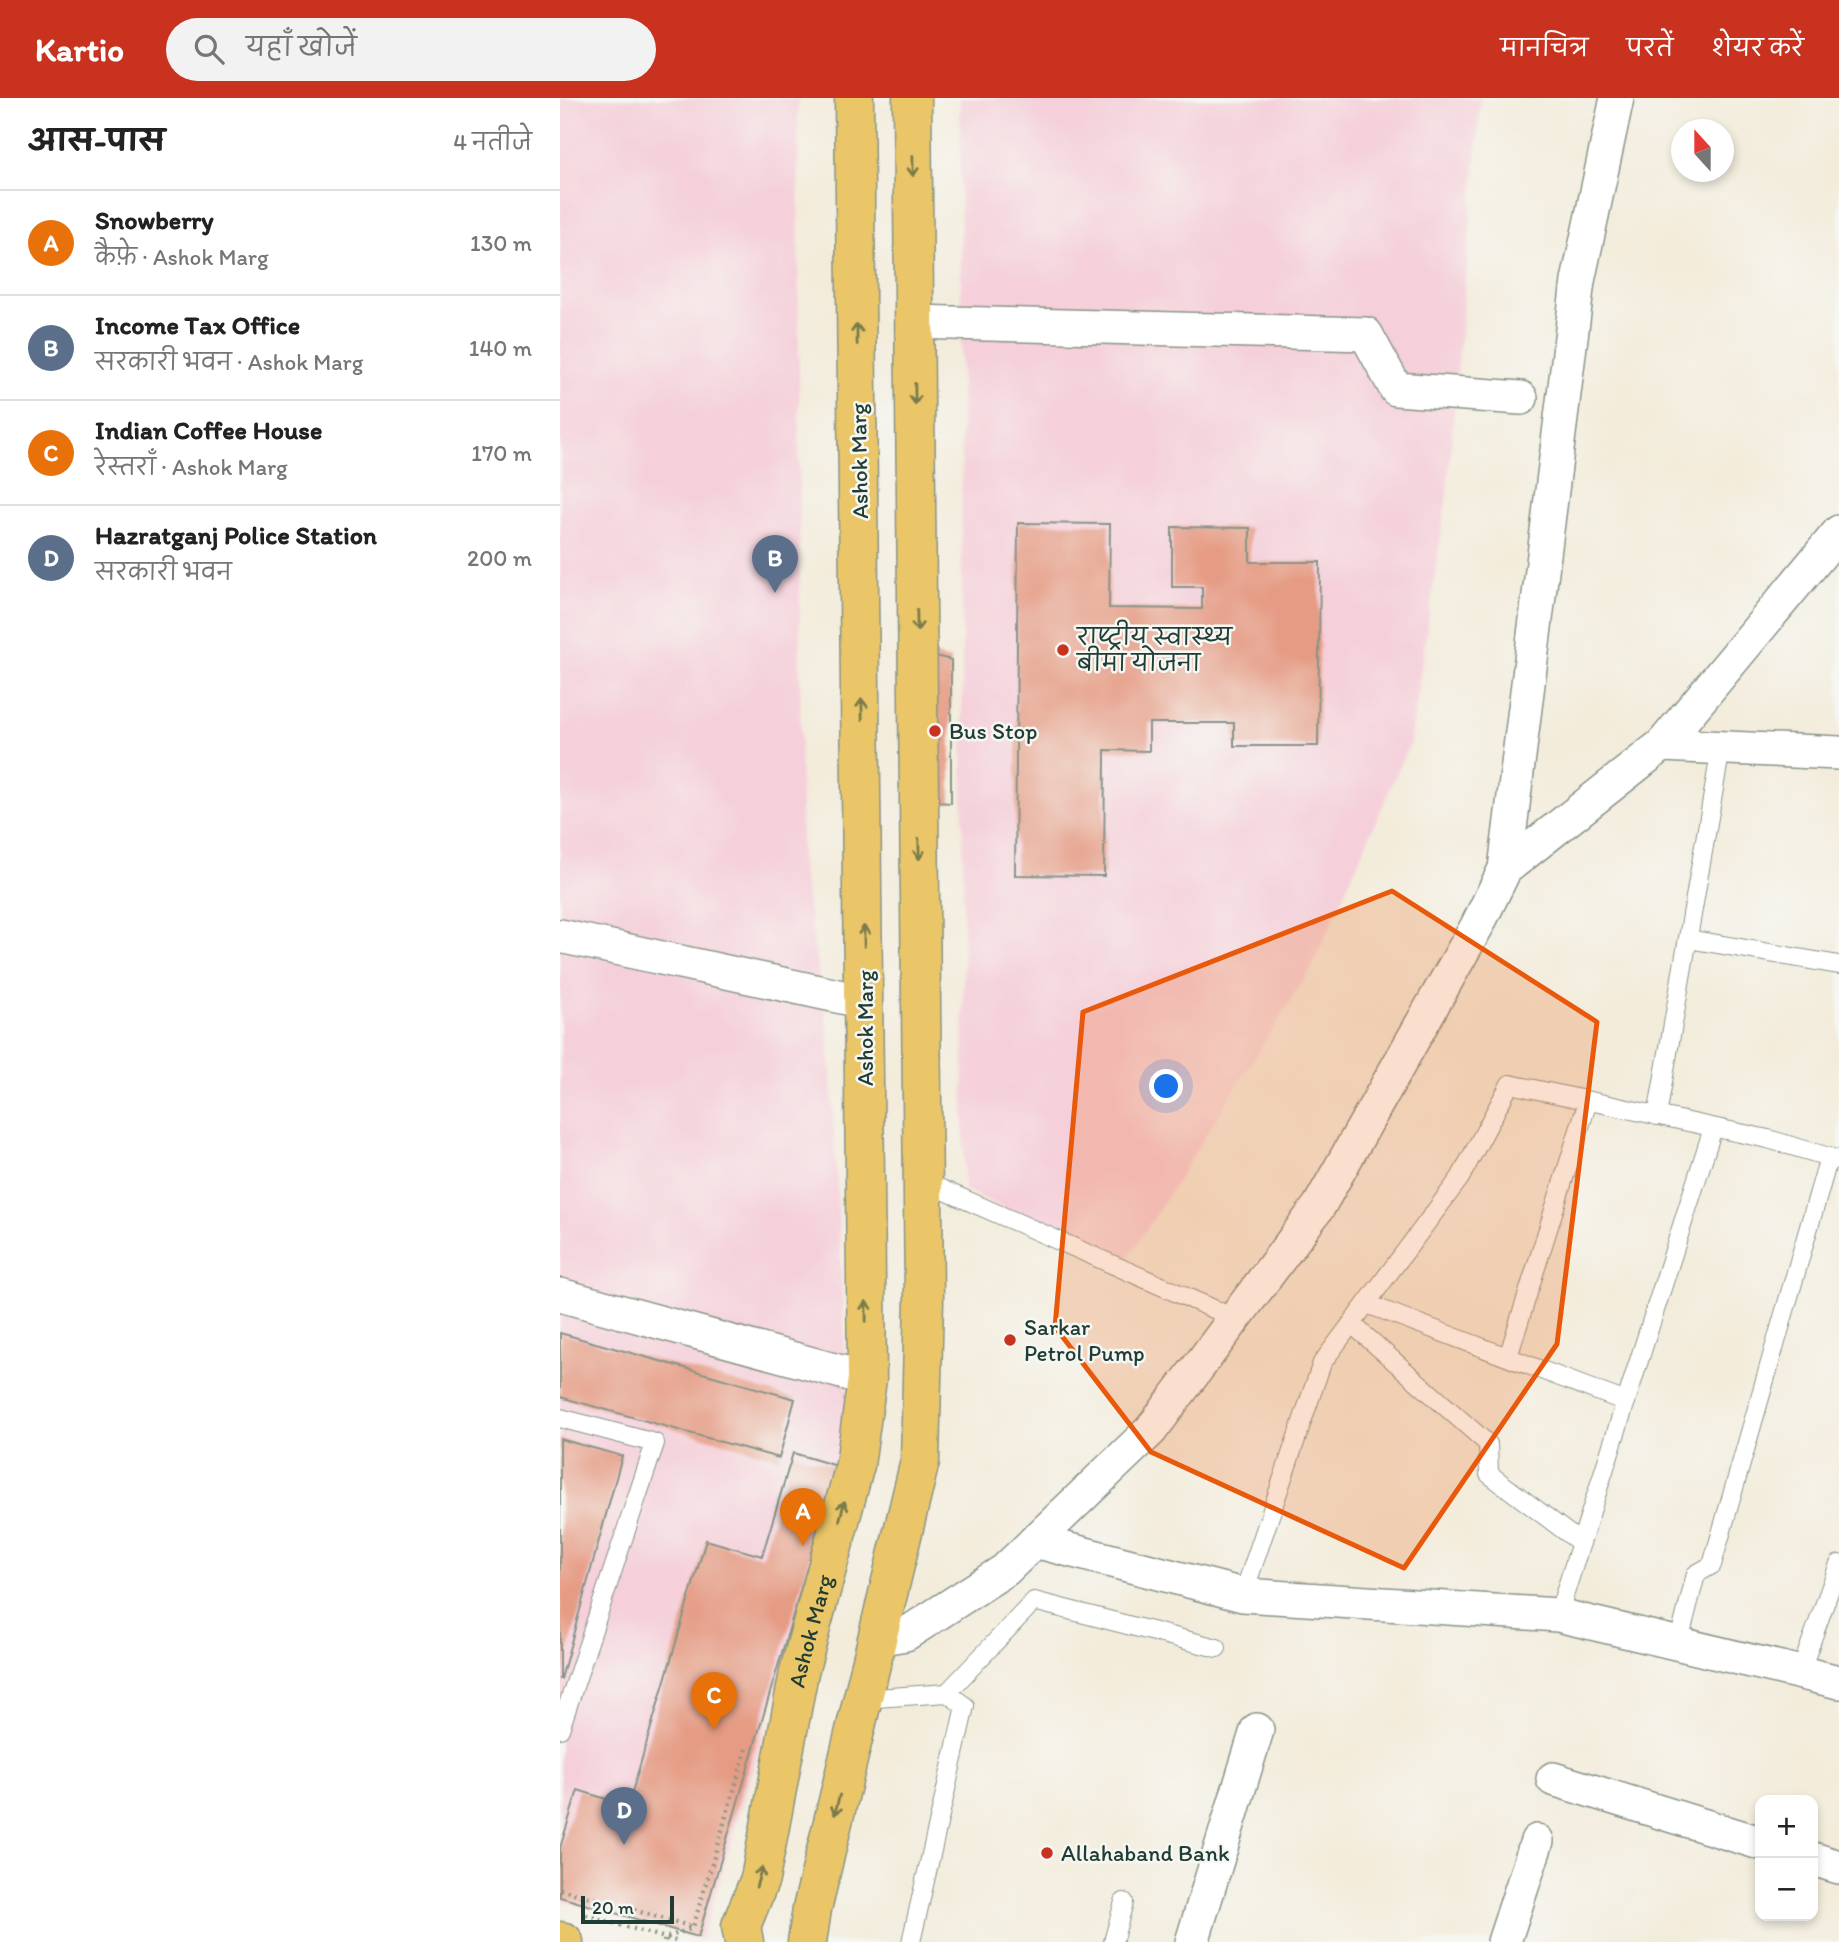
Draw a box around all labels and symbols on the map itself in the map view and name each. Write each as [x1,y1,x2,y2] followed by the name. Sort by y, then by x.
[1671,119,1734,182] north arrow
[906,154,920,177] one-way arrow
[851,323,864,346] one-way arrow
[908,382,922,405] one-way arrow
[844,403,874,519] street label: Ashok Marg
[752,535,798,593] pin: B
[910,609,924,632] one-way arrow
[1075,619,1234,677] place label: राष्ट्रीय स्वास्थ्य बीमा योजना
[1055,642,1071,658] marker: राष्ट्रीय स्वास्थ्य बीमा योजना
[855,698,868,721] one-way arrow
[949,717,1037,745] place label: Bus Stop
[927,723,943,739] marker: Bus Stop
[912,837,926,860] one-way arrow
[857,925,871,948] one-way arrow
[851,970,879,1086] street label: Ashok Marg
[1149,1069,1183,1103] your location
[859,1300,873,1323] one-way arrow
[1024,1313,1145,1367] place label: Sarkar Petrol Pump
[1002,1332,1018,1348] marker: Sarkar Petrol Pump
[780,1488,826,1546] pin: A
[837,1501,850,1523] one-way arrow
[782,1571,839,1690] street label: Ashok Marg
[691,1672,737,1730] pin: C
[601,1787,647,1845] pin: D
[830,1793,843,1816] one-way arrow
[1061,1839,1230,1867] place label: Allahaband Bank
[1039,1845,1055,1861] marker: Allahaband Bank
[753,1867,766,1889] one-way arrow
[581,1893,674,1925] scale bar

